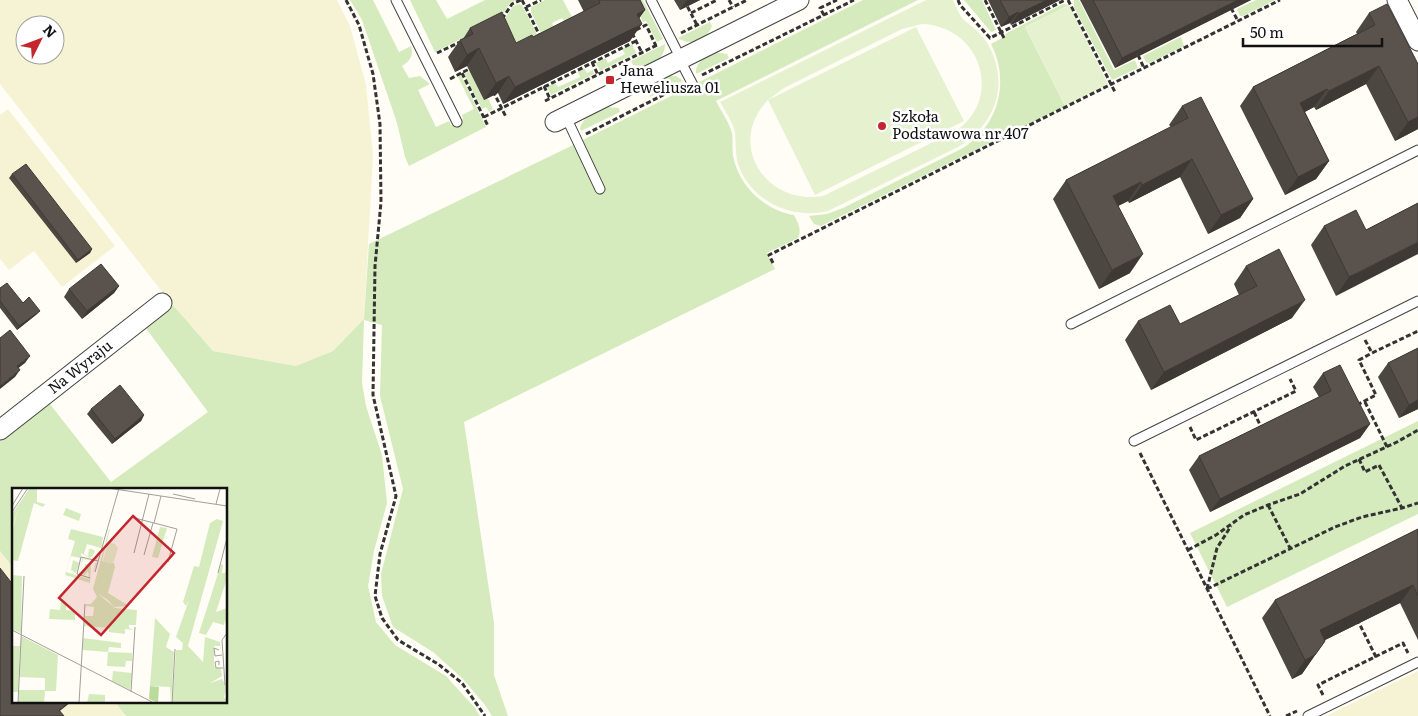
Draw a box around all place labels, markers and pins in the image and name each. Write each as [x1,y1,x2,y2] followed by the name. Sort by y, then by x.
[620,58,720,98] place label: Jana Heweliusza 01
[604,74,616,86] marker: Jana Heweliusza 01
[892,104,1029,144] place label: Szkoła Podstawowa nr 407
[876,120,888,132] marker: Szkoła Podstawowa nr 407

